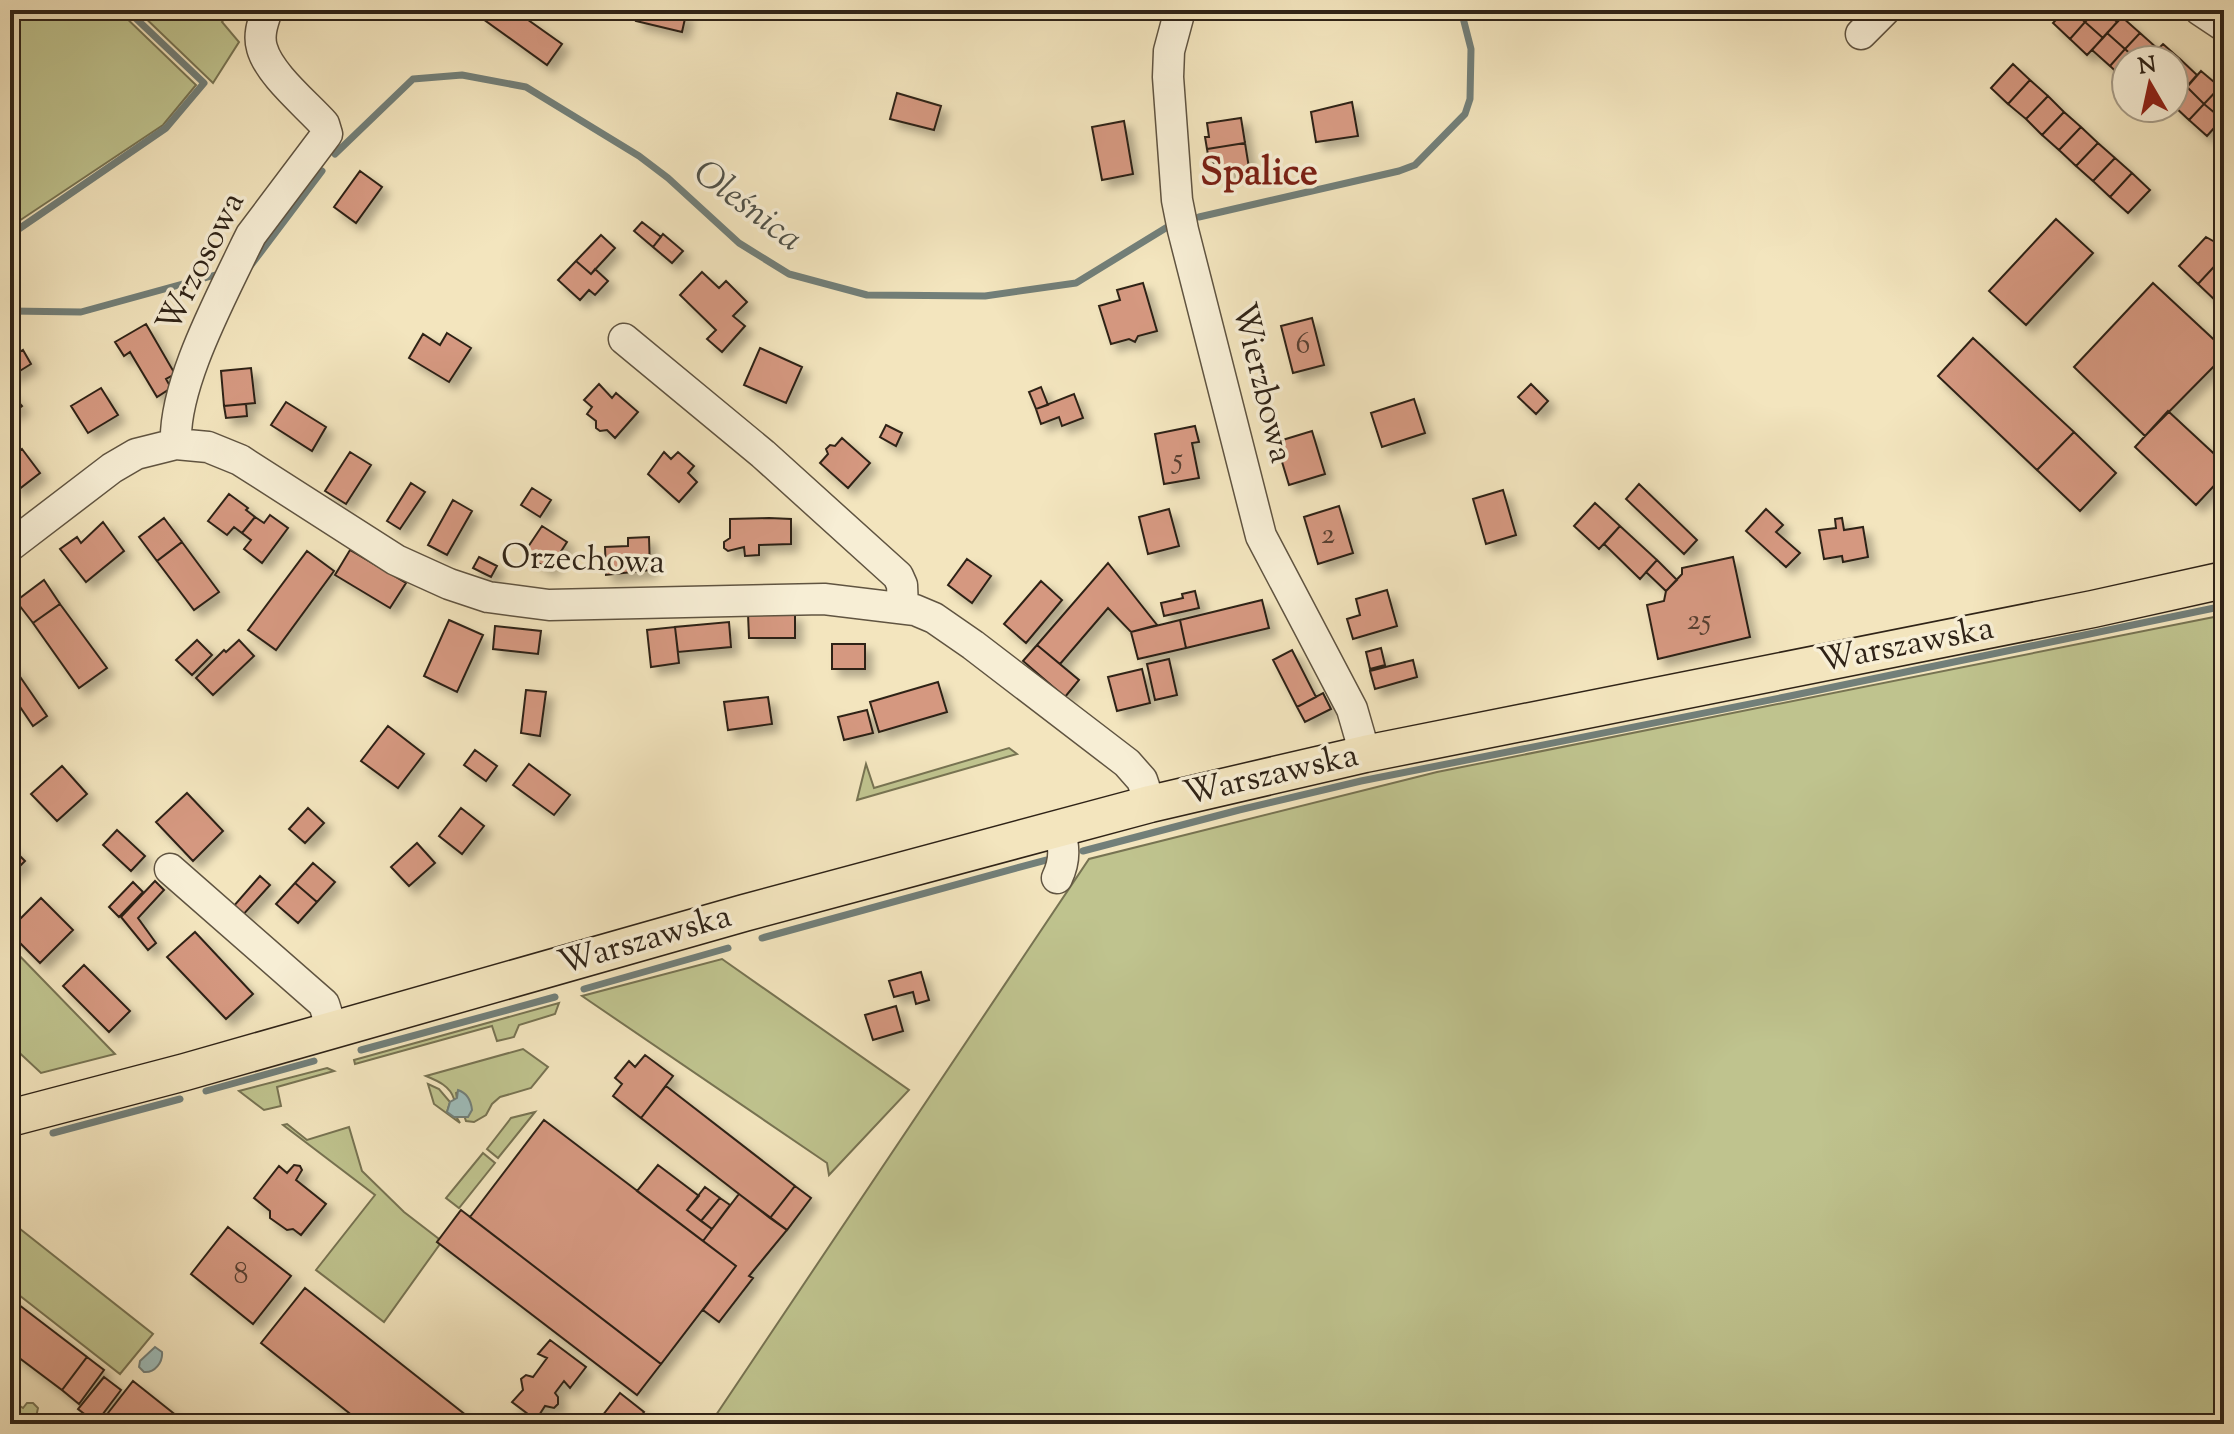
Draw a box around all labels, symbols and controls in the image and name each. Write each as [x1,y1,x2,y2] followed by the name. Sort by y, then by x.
[2110,44,2190,124] north arrow
[2136,50,2159,84] text: N
[681,148,813,266] water label: Oleśnica
[1200,148,1318,202] district label: Spalice
[146,184,258,342] street label: Wrzosowa
[1217,298,1305,468] street label: Wierzbowa
[1296,324,1310,367] house number: 6
[1171,439,1183,482] house number: 5
[1321,514,1335,557] house number: 2
[500,534,666,588] street label: Orzechowa
[1687,600,1711,643] house number: 25
[1814,605,1998,687] street label: Warszawska
[1179,732,1363,820] street label: Warszawska
[553,893,737,989] street label: Warszawska
[234,1254,249,1297] house number: 8

